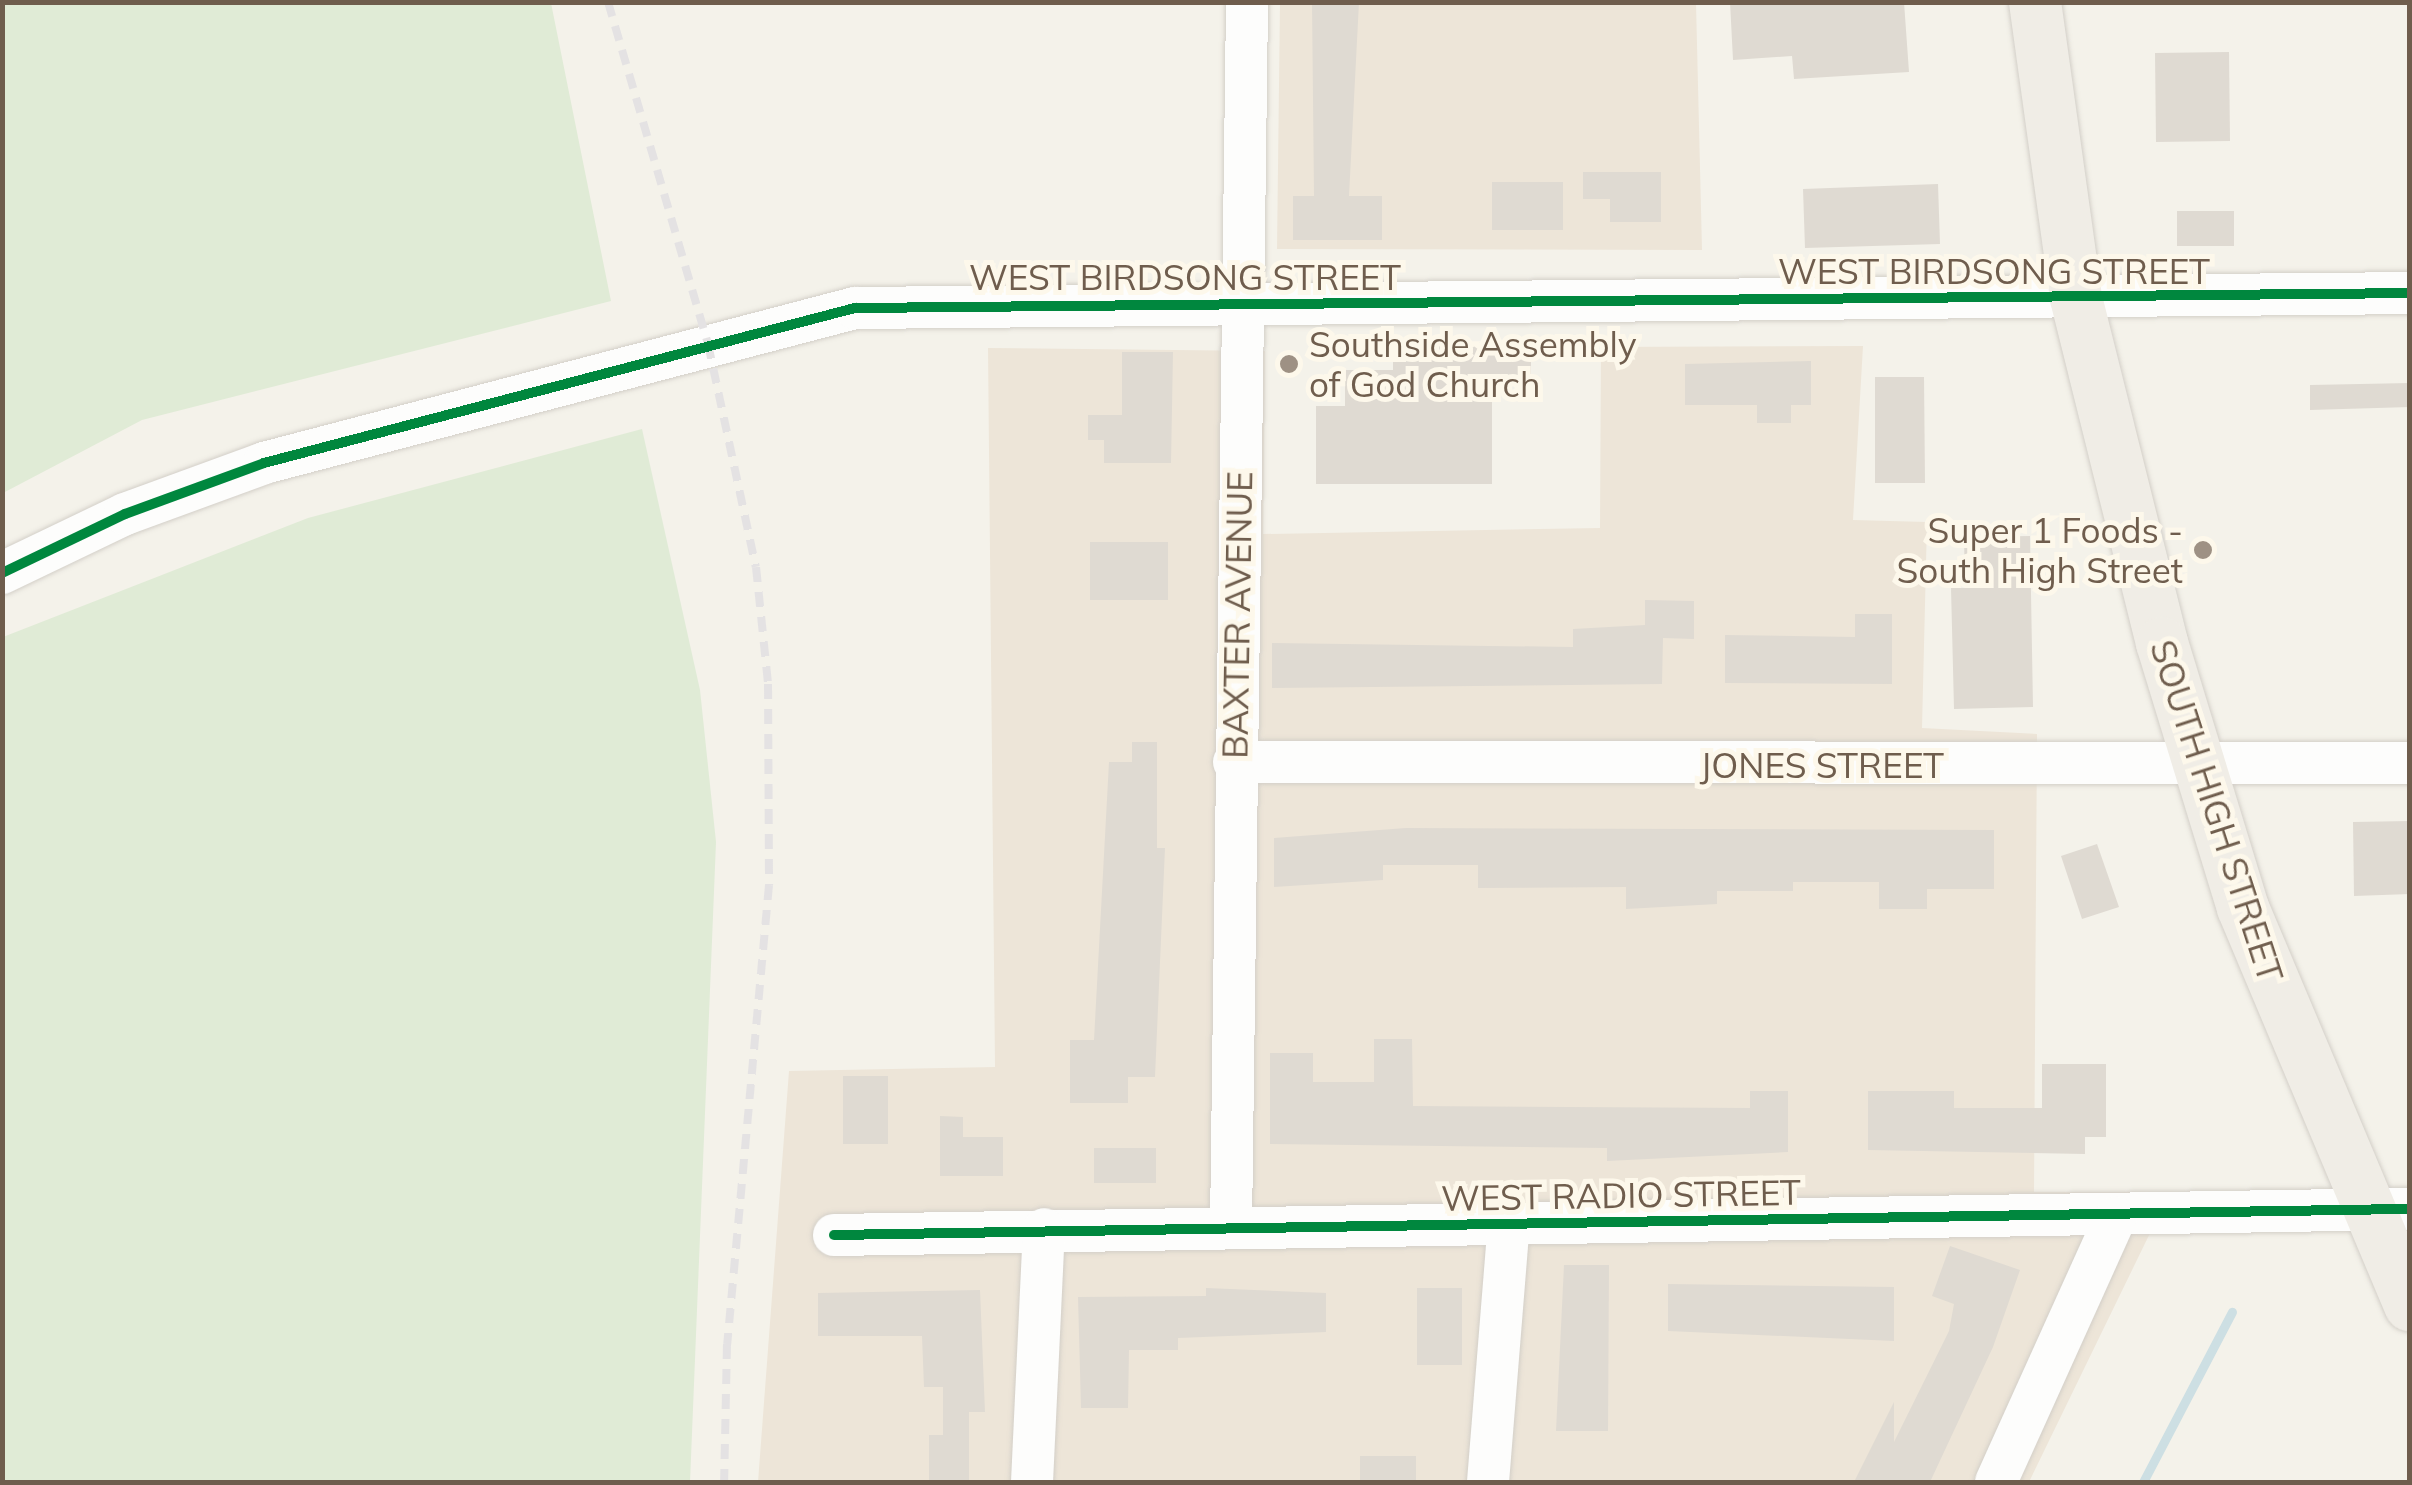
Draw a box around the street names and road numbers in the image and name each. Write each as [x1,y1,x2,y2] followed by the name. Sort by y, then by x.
[1778,250,2210,292] street label: WEST BIRDSONG STREET
[969,256,1401,298] street label: WEST BIRDSONG STREET
[1213,471,1261,759] street label: BAXTER AVENUE
[2142,635,2292,987] street label: SOUTH HIGH STREET
[1700,744,1944,786] street label: JONES STREET
[1441,1171,1801,1219] street label: WEST RADIO STREET

